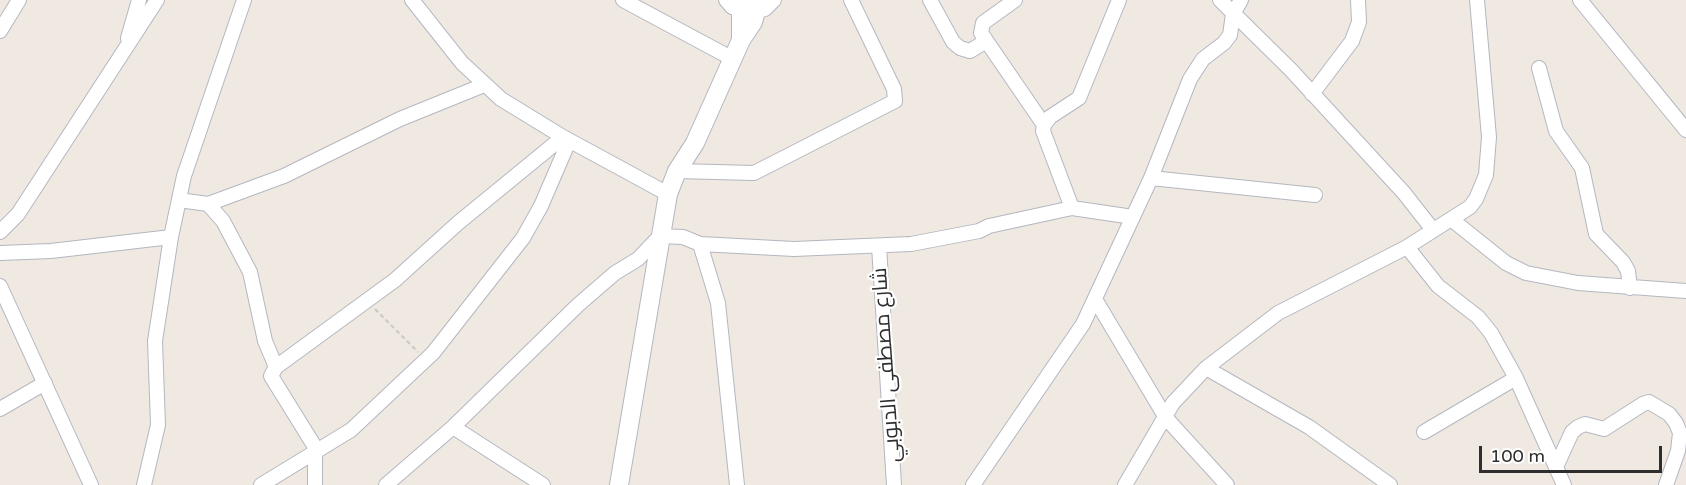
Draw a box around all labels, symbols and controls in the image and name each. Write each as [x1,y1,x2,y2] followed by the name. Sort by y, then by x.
[868,267,906,463] street label: شارع مصطفى الدبوبي
[1482,434,1665,472] scale bar
[1490,445,1545,467] text: 100 m

